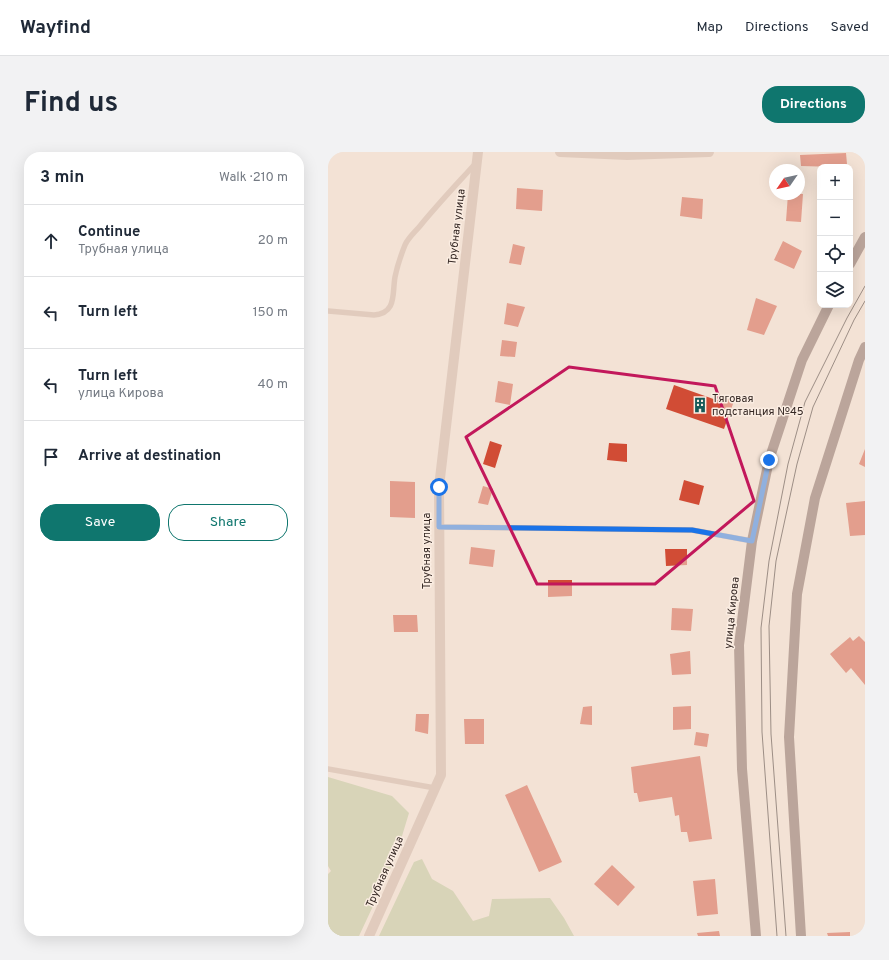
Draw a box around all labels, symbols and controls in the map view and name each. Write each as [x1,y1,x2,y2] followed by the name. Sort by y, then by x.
[20,16,91,40] text: Wayfind
[697,19,723,36] text: Map
[745,19,809,36] text: Directions
[831,19,869,36] text: Saved
[24,86,118,122] text: Find us
[762,86,865,123] button: Directions
[769,164,805,200] north arrow
[817,164,853,308] map controls
[817,164,853,200] button: +
[40,167,84,189] text: 3 min
[219,170,288,186] text: Walk · 210 m
[445,188,469,266] street label: Трубная улица
[817,200,853,236] button: −
[78,223,140,242] text: Continue
[40,230,62,252] icon: ahead
[258,233,288,249] text: 20 m
[817,236,853,272] button: locate
[78,242,168,258] text: Трубная улица
[817,272,853,308] button: layers
[40,302,62,324] icon: left
[78,303,138,322] text: Turn left
[253,305,288,321] text: 150 m
[78,367,138,386] text: Turn left
[40,374,62,396] icon: left
[258,377,288,393] text: 40 m
[78,386,164,402] text: улица Кирова
[712,392,804,419] place label: Тяговая подстанция №45
[691,396,709,414] building icon: Тяговая подстанция №45
[40,446,62,468] icon: arrive
[78,447,221,466] text: Arrive at destination
[760,451,778,469] route end
[430,478,448,496] route start
[40,504,160,541] button: Save
[168,504,288,541] button: Share
[420,513,434,589] street label: Трубная улица
[721,576,743,650] street label: улица Кирова
[363,834,407,910] street label: Трубная улица

